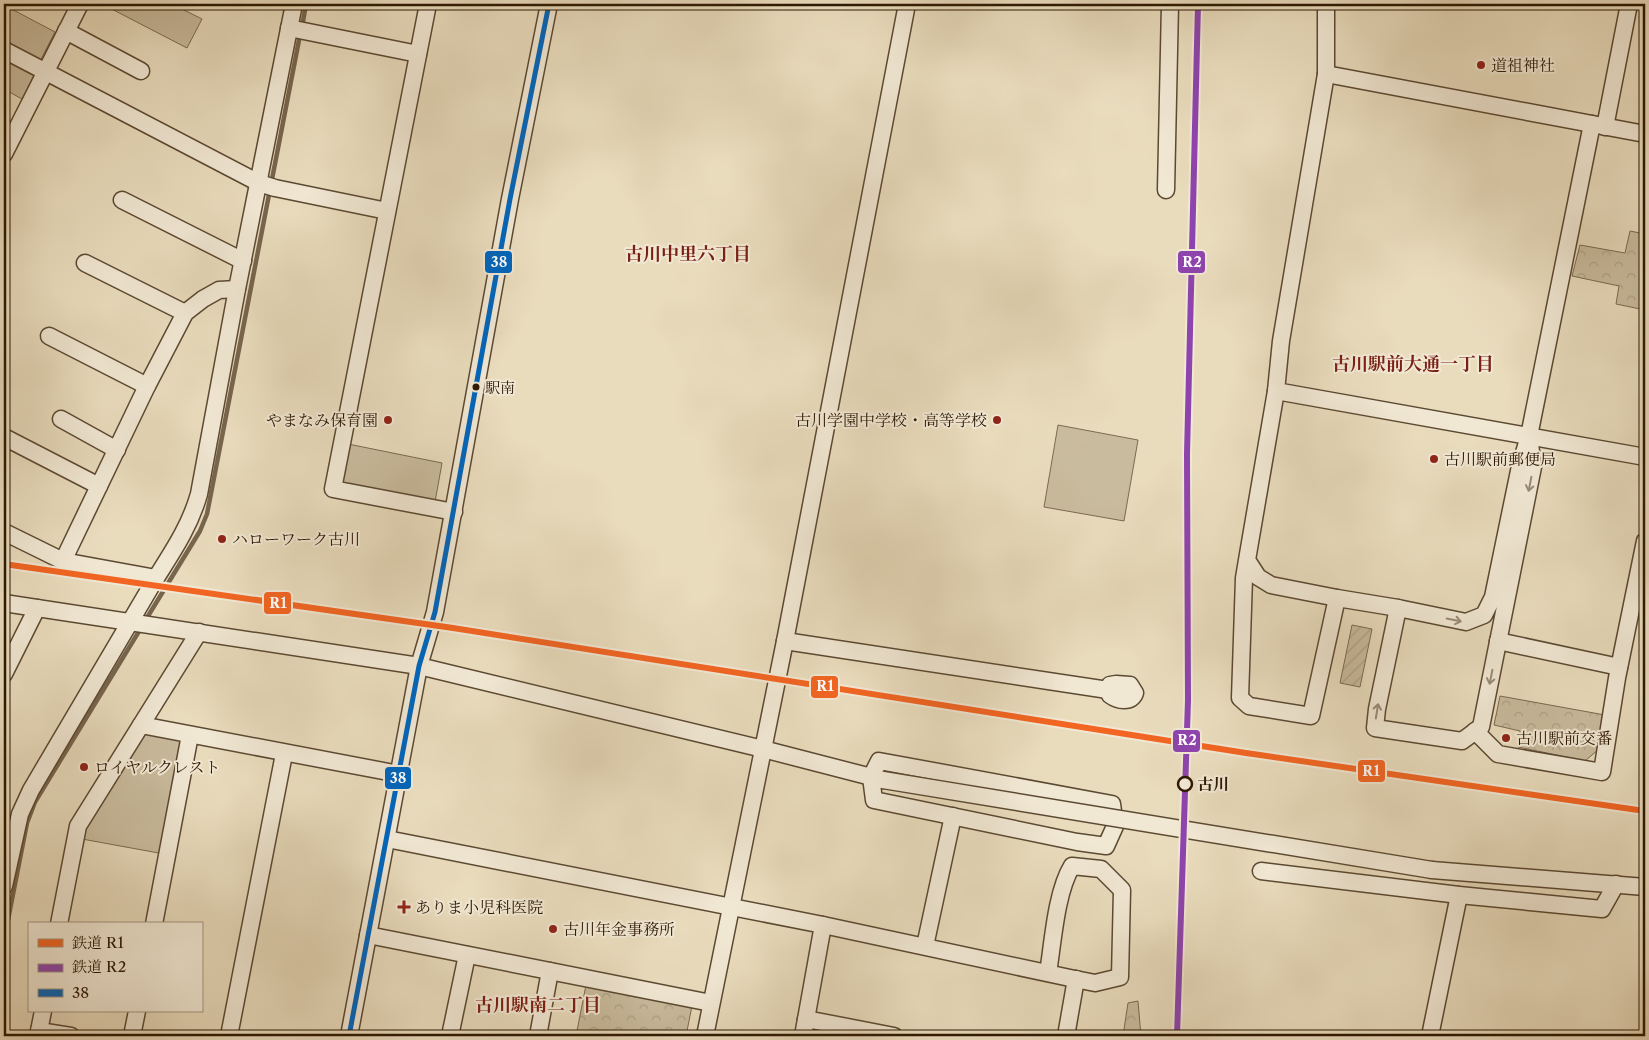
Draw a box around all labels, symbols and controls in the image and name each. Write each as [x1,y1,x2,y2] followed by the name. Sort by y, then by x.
[1491,55,1555,75] place label: 道祖神社
[1475,59,1487,71] marker: 道祖神社
[625,243,751,265] district label: 古川中里六丁目
[484,250,513,274] line badge: 38
[1177,250,1206,274] line badge: R2
[491,253,507,271] text: 38
[1182,253,1202,271] text: R2
[1332,353,1494,375] district label: 古川駅前大通一丁目
[485,378,515,397] place label: 駅南
[471,382,481,392] marker: 駅南
[266,410,378,430] place label: やまなみ保育園
[795,410,987,430] place label: 古川学園中学校・高等学校
[382,414,394,426] marker: やまなみ保育園
[991,414,1003,426] marker: 古川学園中学校・高等学校
[1444,449,1556,469] place label: 古川駅前郵便局
[1428,453,1440,465] marker: 古川駅前郵便局
[1525,475,1534,491] one-way arrow
[232,529,360,549] place label: ハローワーク古川
[216,533,228,545] marker: ハローワーク古川
[263,591,292,615] line badge: R1
[269,594,287,612] text: R1
[1446,616,1462,625] one-way arrow
[1486,669,1495,685] one-way arrow
[810,675,839,699] line badge: R1
[816,677,834,695] text: R1
[1372,703,1382,719] one-way arrow
[1516,728,1612,748] place label: 古川駅前交番
[1172,729,1201,753] line badge: R2
[1177,731,1197,749] text: R2
[1500,732,1512,744] marker: 古川駅前交番
[94,757,221,777] place label: ロイヤルクレスト
[1357,759,1386,783] line badge: R1
[78,761,90,773] marker: ロイヤルクレスト
[1362,762,1380,780] text: R1
[384,766,412,790] line badge: 38
[390,769,406,787] text: 38
[1197,774,1229,794] place label: 古川
[1177,776,1193,792] marker: 古川
[415,897,543,917] place label: ありま小児科医院
[397,900,411,914] marker: ありま小児科医院
[563,919,675,939] place label: 古川年金事務所
[28,922,202,1012] legend
[547,923,559,935] marker: 古川年金事務所
[72,933,125,952] text: 鉄道 R1
[72,957,126,976] text: 鉄道 R2
[72,983,89,1002] text: 38
[475,994,601,1016] district label: 古川駅南二丁目

